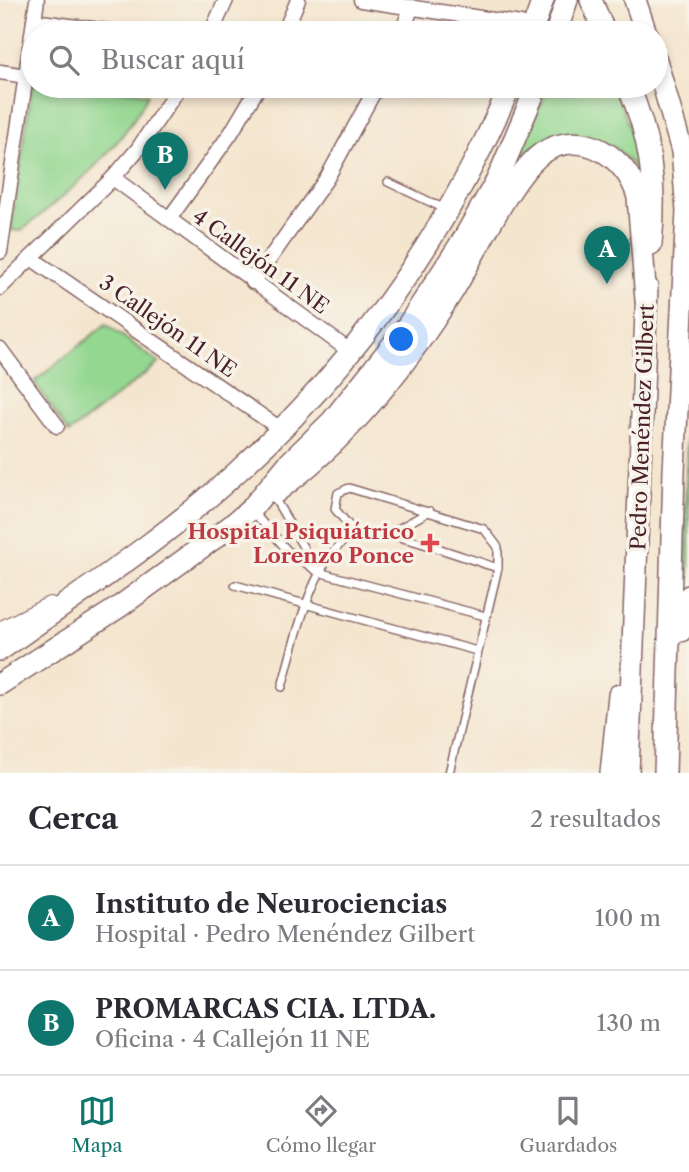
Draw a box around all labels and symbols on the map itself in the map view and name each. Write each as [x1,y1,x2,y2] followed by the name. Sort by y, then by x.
[142,132,188,190] pin: B
[188,203,334,319] street label: 4 Callejón 11 NE
[584,226,630,284] pin: A
[95,269,241,383] street label: 3 Callejón 11 NE
[625,303,659,551] street label: Pedro Menéndez Gilbert
[384,322,418,356] your location
[187,519,414,568] place label: Hospital Psiquiátrico Lorenzo Ponce
[420,533,440,553] marker: Hospital Psiquiátrico Lorenzo Ponce

